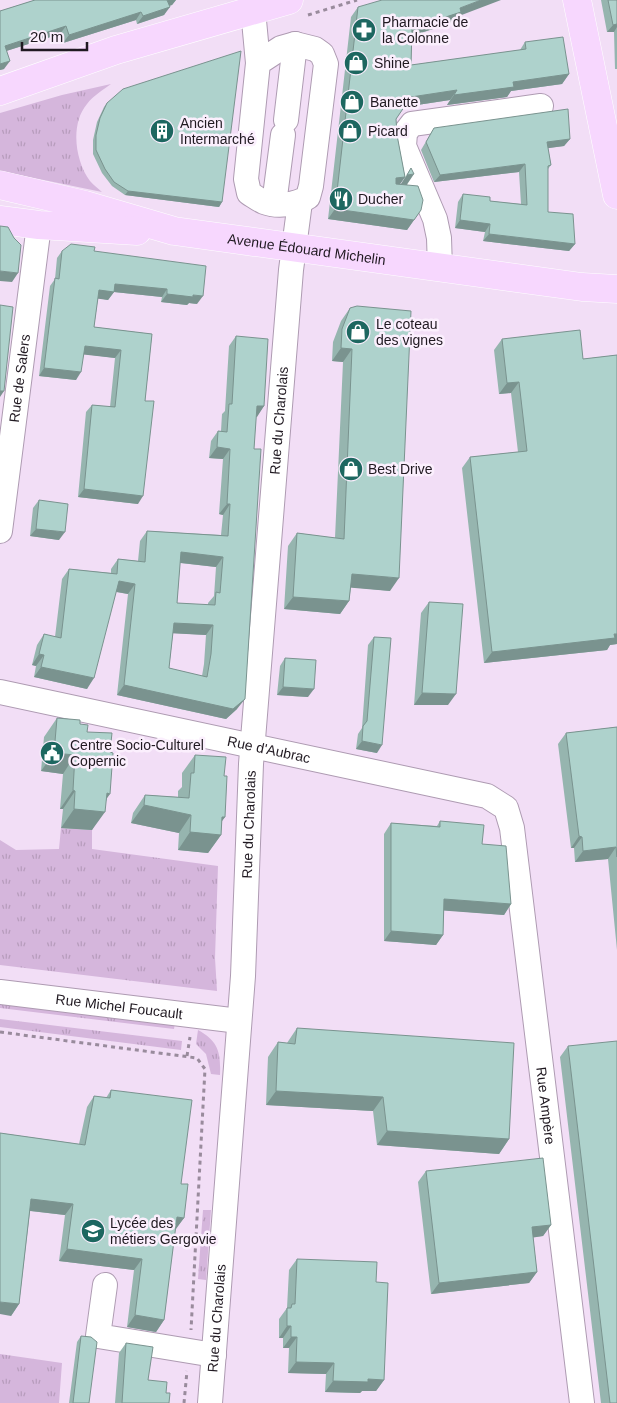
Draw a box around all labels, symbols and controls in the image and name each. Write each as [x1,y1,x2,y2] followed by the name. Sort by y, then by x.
[382,14,469,46] place label: Pharmacie de la Colonne
[351,17,377,43] pharmacy icon: Pharmacie de la Colonne
[22,20,88,52] scale bar
[30,28,63,45] text: 20 m
[343,50,369,76] shop icon: Shine
[374,55,410,71] place label: Shine
[339,89,365,115] shop icon: Banette
[370,94,418,110] place label: Banette
[180,115,255,147] place label: Ancien Intermarché
[149,118,175,144] building icon: Ancien Intermarché
[337,118,363,144] shop icon: Picard
[368,123,408,139] place label: Picard
[328,186,354,212] restaurant icon: Ducher
[358,191,403,207] place label: Ducher
[227,230,387,268] street label: Avenue Édouard Michelin
[376,316,443,348] place label: Le coteau des vignes
[345,319,371,345] shop icon: Le coteau des vignes
[6,333,33,423] street label: Rue de Salers
[266,366,291,475] street label: Rue du Charolais
[338,456,364,482] shop icon: Best Drive
[368,461,433,477] place label: Best Drive
[226,733,312,766] street label: Rue d'Aubrac
[70,737,204,769] place label: Centre Socio-Culturel Copernic
[39,740,65,766] public building icon: Centre Socio-Culturel Copernic
[239,770,259,879] street label: Rue du Charolais
[55,991,184,1022] street label: Rue Michel Foucault
[533,1066,558,1145] street label: Rue Ampère
[110,1215,217,1247] place label: Lycée des métiers Gergovie
[80,1218,106,1244] school or university icon: Lycée des métiers Gergovie
[204,1264,229,1373] street label: Rue du Charolais

